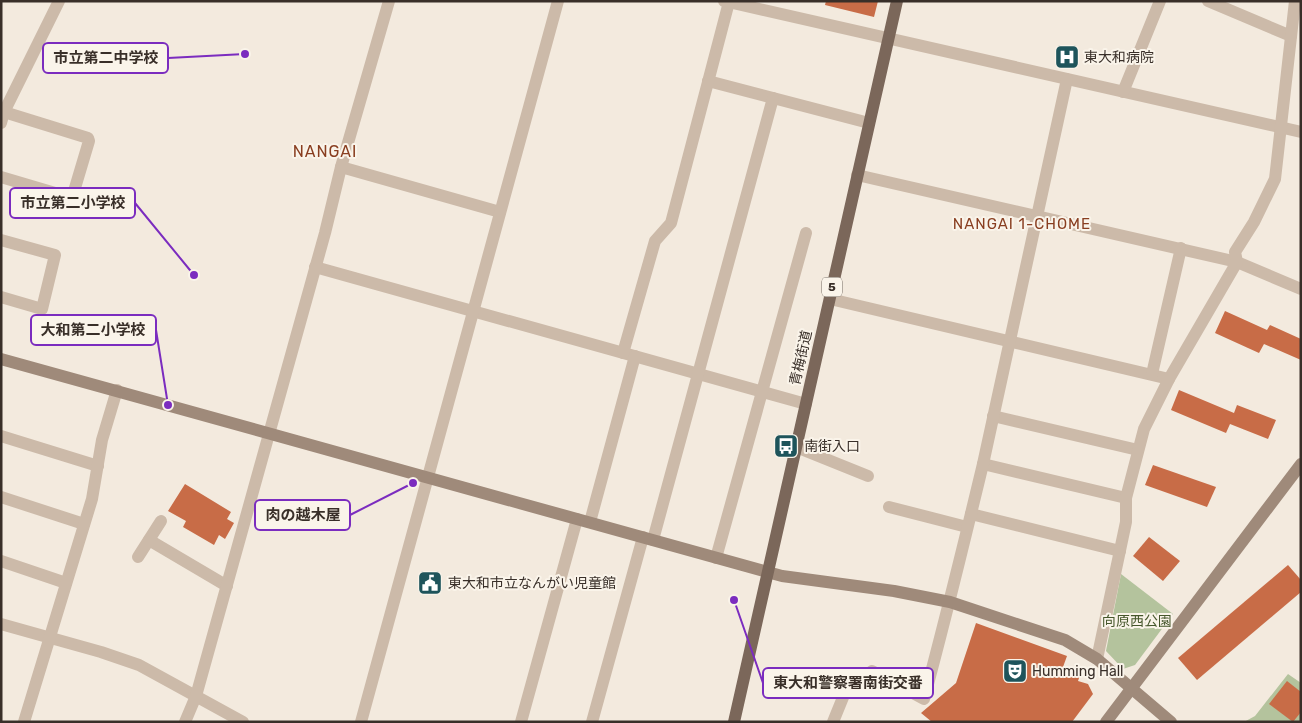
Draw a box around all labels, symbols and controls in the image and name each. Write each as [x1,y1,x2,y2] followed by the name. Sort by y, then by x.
[43,43,168,73] callout: 市立第二中学校
[1054,44,1080,70] hospital icon: 東大和病院
[53,49,159,67] text: 市立第二中学校
[1084,49,1154,66] place label: 東大和病院
[293,142,357,161] district label: NANGAI
[10,188,135,218] callout: 市立第二小学校
[20,194,126,212] text: 市立第二小学校
[953,215,1091,233] district label: NANGAI 1-CHOME
[822,278,842,296] road number: 5
[31,315,156,345] callout: 大和第二小学校
[40,321,146,339] text: 大和第二小学校
[786,329,816,387] street label: 青梅街道
[773,433,799,459] bus stop icon: 南街入口
[804,438,860,455] place label: 南街入口
[255,500,350,530] callout: 肉の越木屋
[265,506,341,524] text: 肉の越木屋
[417,570,443,596] public building icon: 東大和市立なんがい児童館
[448,575,616,592] place label: 東大和市立なんがい児童館
[1102,613,1172,630] park label: 向原西公園
[1002,658,1028,684] theatre icon: Humming Hall
[1032,663,1124,680] place label: Humming Hall
[763,668,933,698] callout: 東大和警察署南街交番
[773,674,923,692] text: 東大和警察署南街交番

